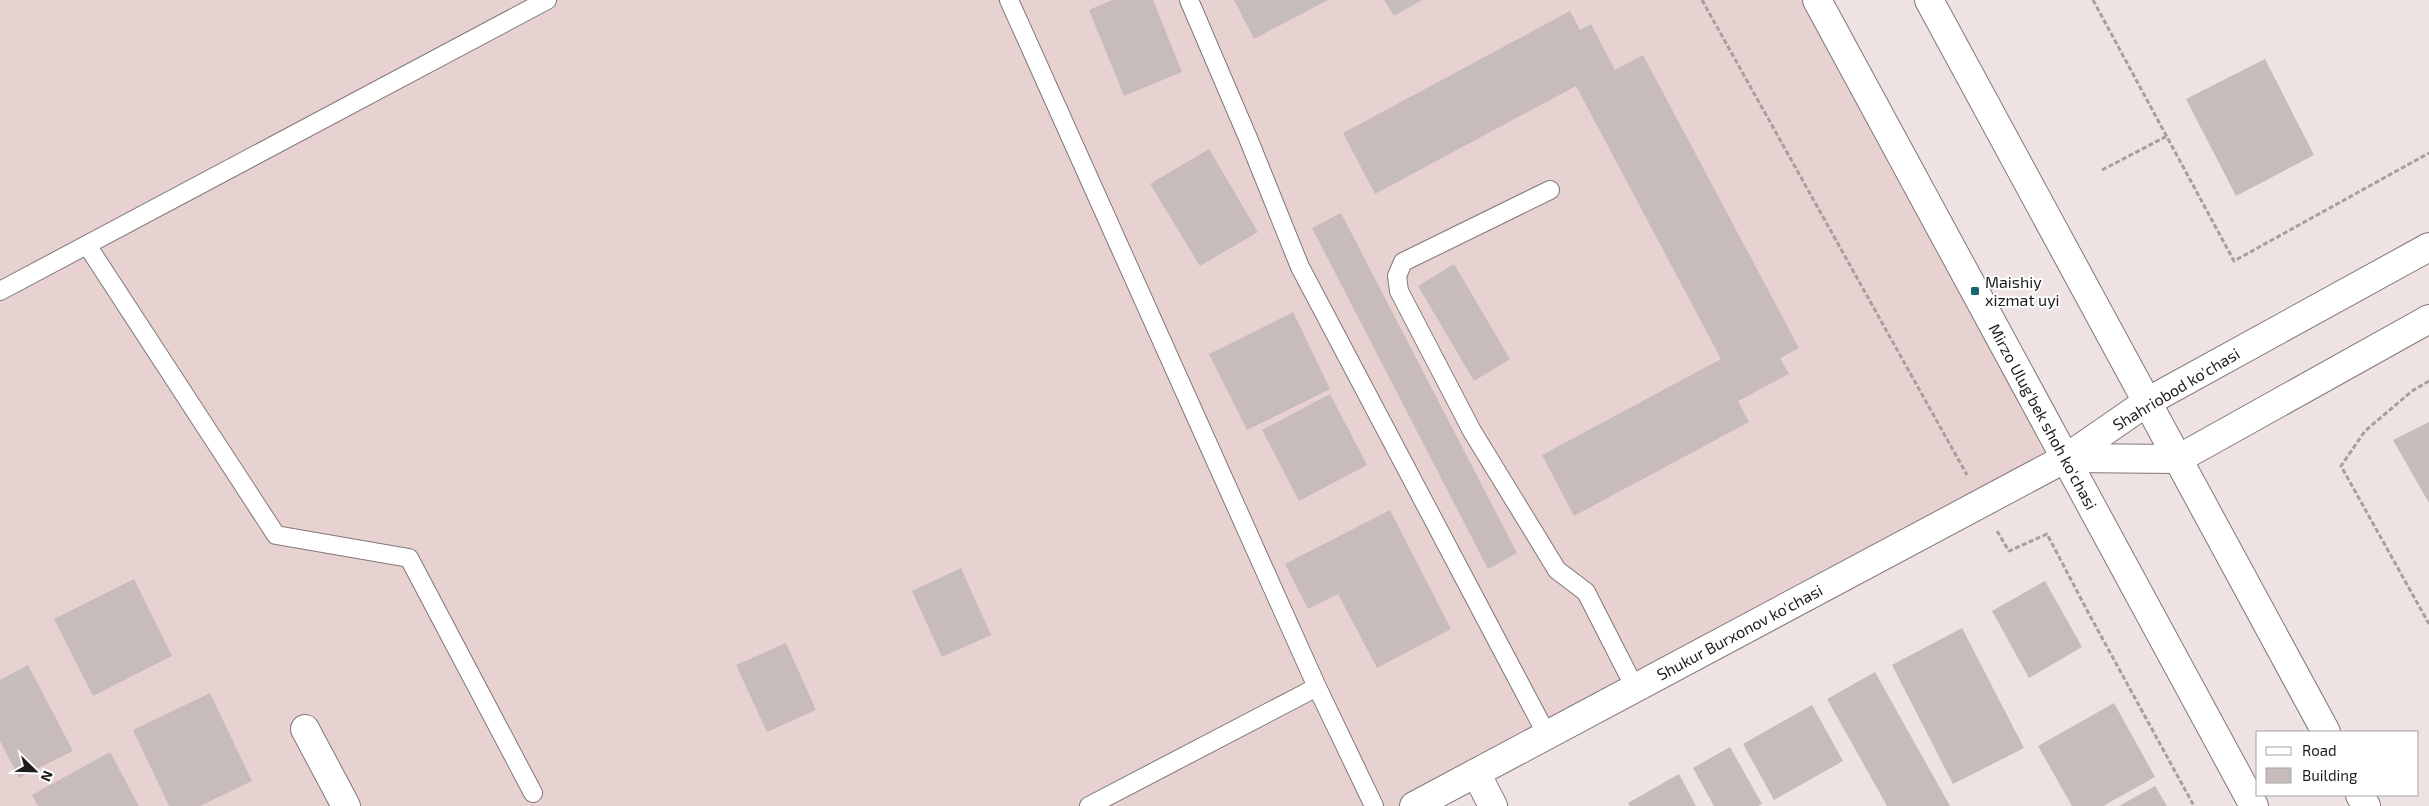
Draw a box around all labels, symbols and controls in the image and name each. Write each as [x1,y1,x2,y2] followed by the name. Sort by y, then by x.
[1985,272,2060,309] place label: Maishiy xizmat uyi
[1969,285,1981,297] marker: Maishiy xizmat uyi
[1985,320,2101,513] street label: Mirzo Ulug'bek shoh ko'chasi
[2109,343,2243,434] street label: Shahriobod ko'chasi
[1653,580,1825,684] street label: Shukur Burxonov ko'chasi
[2256,731,2419,796] legend
[2302,741,2337,759] text: Road
[10,746,60,796] north arrow
[2302,766,2358,784] text: Building
[38,768,57,784] text: N

